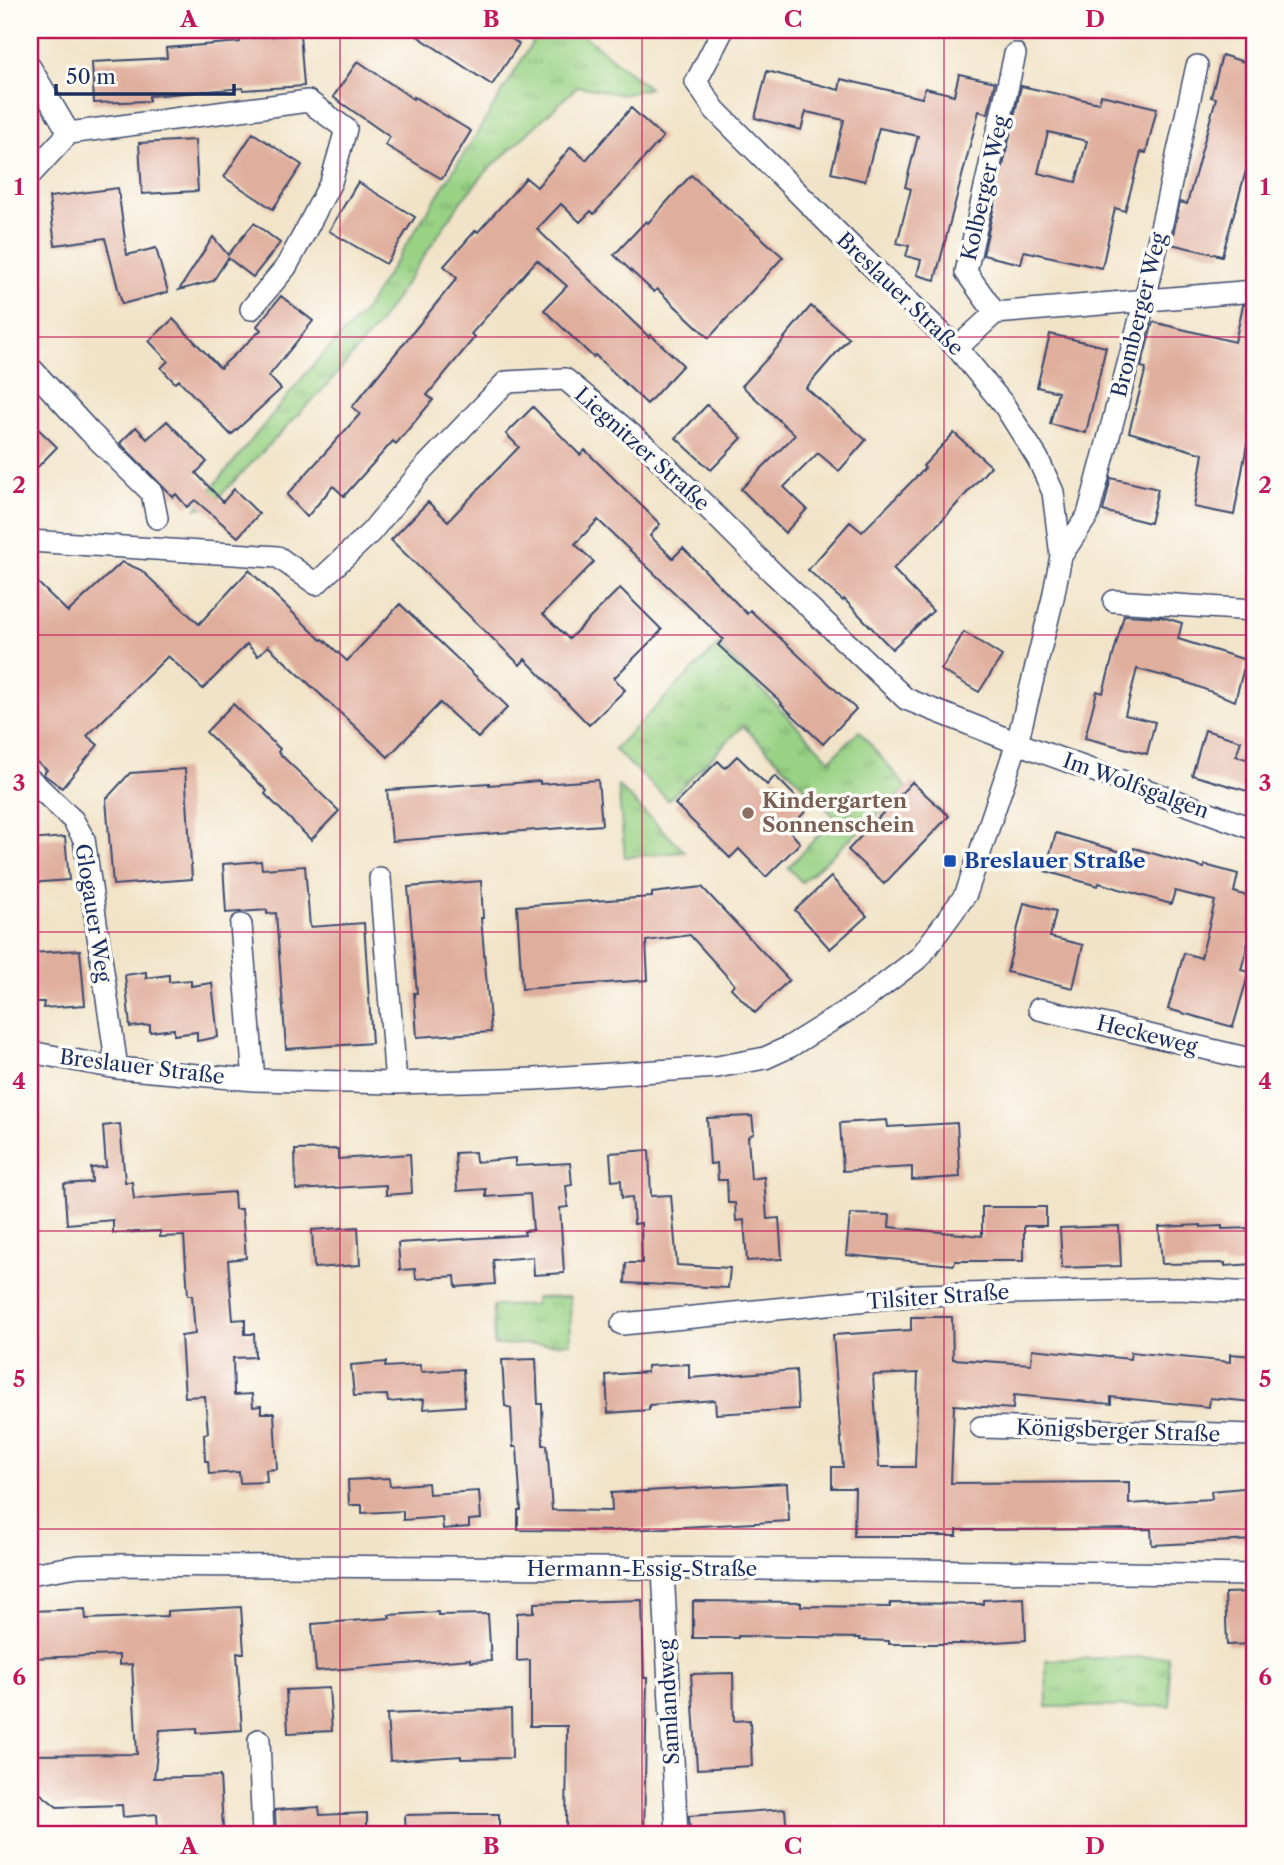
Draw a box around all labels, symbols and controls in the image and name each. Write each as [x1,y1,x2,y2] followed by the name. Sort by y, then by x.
[179,5,199,33] text: A
[482,5,500,33] text: B
[784,5,802,33] text: C
[1085,5,1105,33] text: D
[56,52,234,96] scale bar
[66,64,116,89] text: 50 m
[956,112,1014,263] street label: Kolberger Weg
[14,173,25,201] text: 1
[1260,173,1271,201] text: 1
[832,227,969,360] street label: Breslauer Straße
[1106,229,1171,400] street label: Bromberger Weg
[570,382,715,516] street label: Liegnitzer Straße
[12,471,26,499] text: 2
[1258,471,1272,499] text: 2
[1060,748,1213,824] street label: Im Wolfsgalgen
[13,769,26,797] text: 3
[1259,769,1272,797] text: 3
[762,788,915,837] place label: Kindergarten Sonnenschein
[740,805,756,821] marker: Kindergarten Sonnenschein
[70,842,117,985] street label: Glogauer Weg
[964,848,1146,873] place label: Breslauer Straße
[942,853,958,869] marker: Breslauer Straße
[1094,1010,1201,1059] street label: Heckeweg
[58,1044,226,1089] street label: Breslauer Straße
[12,1067,26,1095] text: 4
[1258,1067,1272,1095] text: 4
[866,1279,1010,1314] street label: Tilsiter Straße
[13,1365,25,1393] text: 5
[1259,1365,1271,1393] text: 5
[1015,1414,1221,1447] street label: Königsberger Straße
[527,1556,757,1581] street label: Hermann-Essig-Straße
[653,1638,684,1766] street label: Samlandweg
[12,1663,26,1691] text: 6
[1258,1663,1272,1691] text: 6
[179,1832,199,1860] text: A
[482,1832,500,1860] text: B
[784,1832,802,1860] text: C
[1085,1832,1105,1860] text: D

